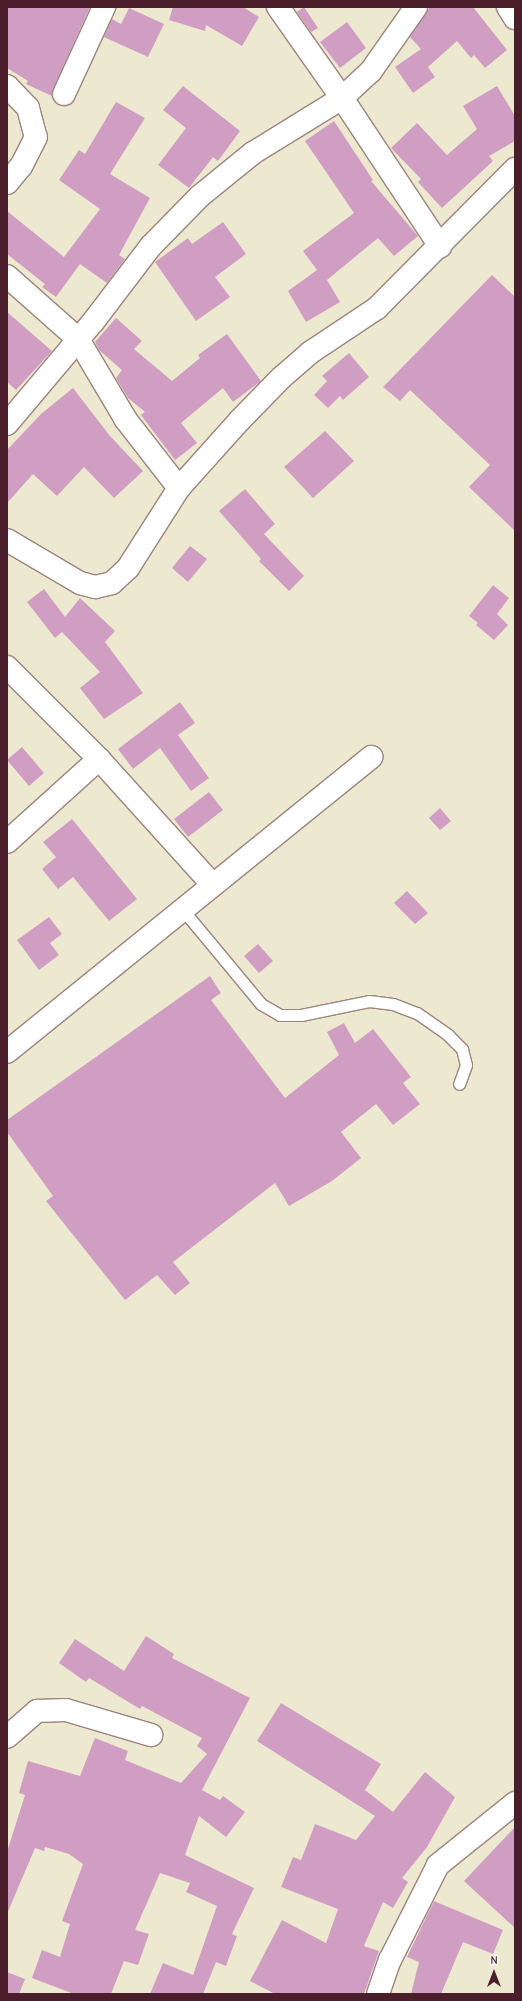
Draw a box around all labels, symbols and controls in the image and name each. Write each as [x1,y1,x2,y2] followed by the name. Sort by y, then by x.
[474,1953,514,1993] north arrow
[490,1954,498,1967] text: N

